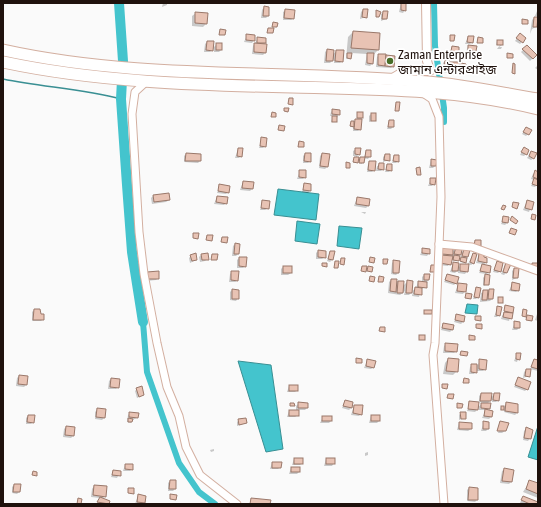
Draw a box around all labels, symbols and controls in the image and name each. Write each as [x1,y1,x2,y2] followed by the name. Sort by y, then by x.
[397,47,498,77] place label: Zaman Enterprise জামান এন্টারপ্রাইজ
[385,56,395,66] marker: Zaman Enterprise জামান এন্টারপ্রাইজ

